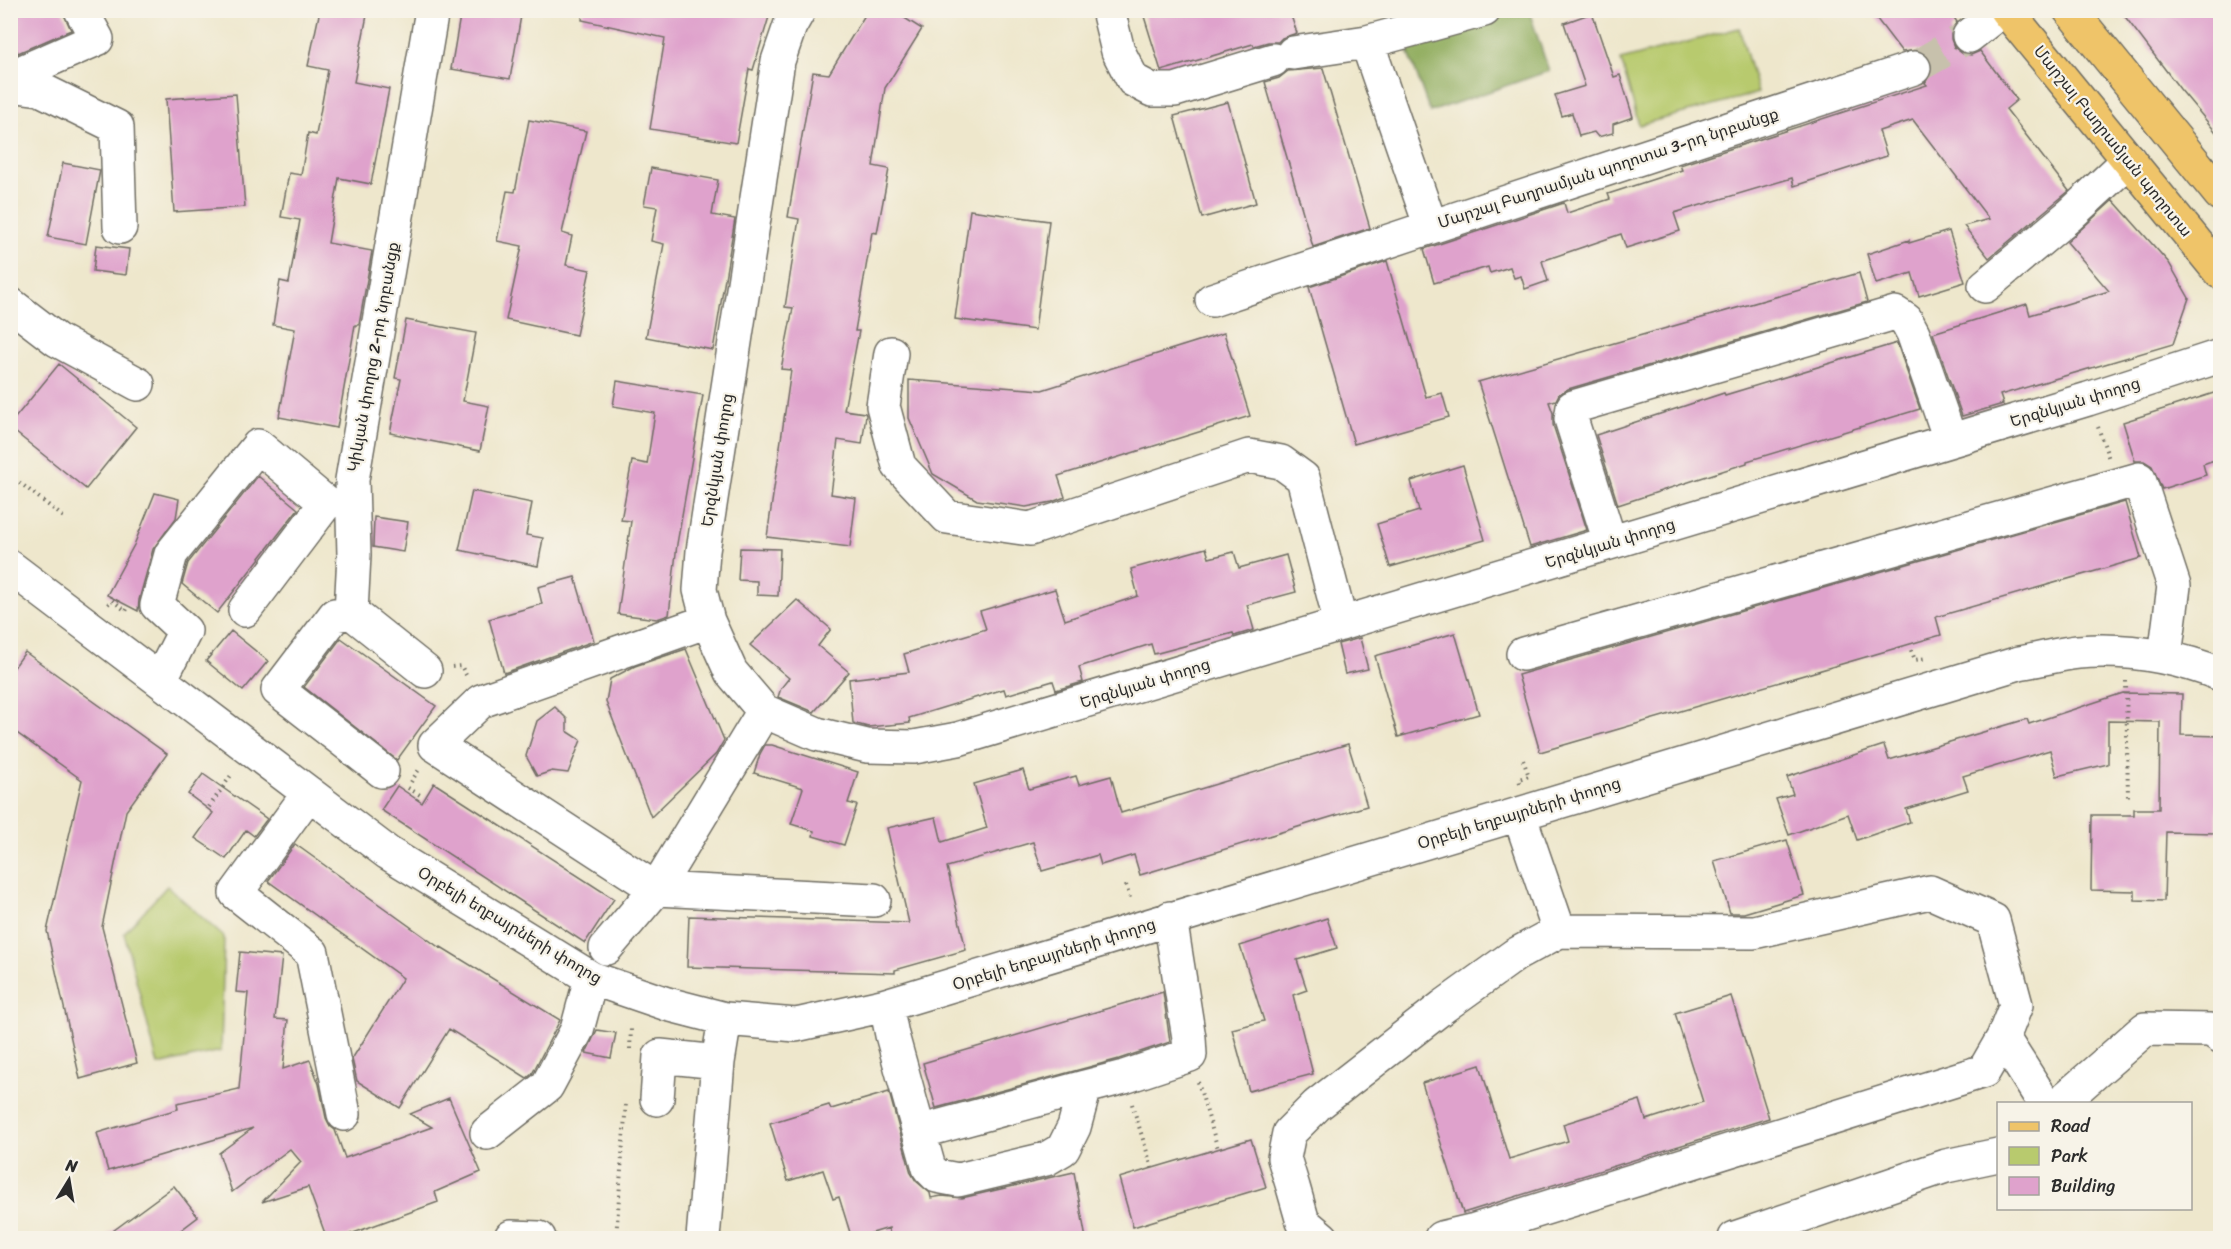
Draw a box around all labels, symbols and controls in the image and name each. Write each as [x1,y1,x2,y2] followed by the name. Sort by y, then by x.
[2026,38,2200,244] street label: Մարշալ Բաղրամյան պողոտա
[1434,99,1782,237] street label: Մարշալ Բաղրամյան պողոտա 3-րդ նրբանցք
[338,240,408,474] street label: Կիևյան փողոց 2-րդ նրբանցք
[2006,368,2144,436] street label: Երզնկյան փողոց
[692,391,742,529] street label: Երզնկյան փողոց
[1541,509,1679,577] street label: Երզնկյան փողոց
[1076,649,1214,717] street label: Երզնկյան փողոց
[1414,768,1624,858] street label: Օրբելի եղբայրների փողոց
[412,858,608,992] street label: Օրբելի եղբայրների փողոց
[949,909,1159,999] street label: Օրբելի եղբայրների փողոց
[1997,1102,2192,1210] legend
[2051,1110,2091,1142] text: Road
[2051,1140,2088,1172] text: Park
[39,1150,99,1210] north arrow
[63,1150,81,1181] text: N
[2051,1170,2115,1202] text: Building

